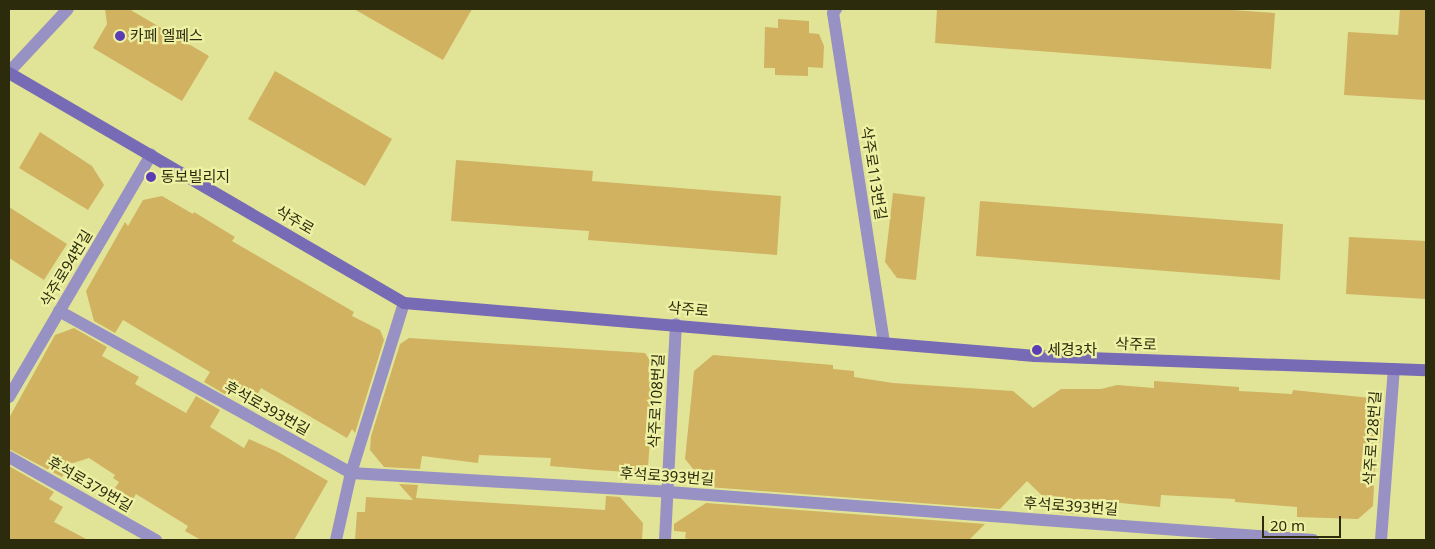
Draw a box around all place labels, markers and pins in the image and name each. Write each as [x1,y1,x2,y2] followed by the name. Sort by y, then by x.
[130,27,203,45] place label: 카페 엘페스
[114,30,126,42] marker: 카페 엘페스
[161,168,230,186] place label: 동보빌리지
[145,171,157,183] marker: 동보빌리지
[1047,341,1097,359] place label: 세경3차
[1031,344,1043,356] marker: 세경3차

